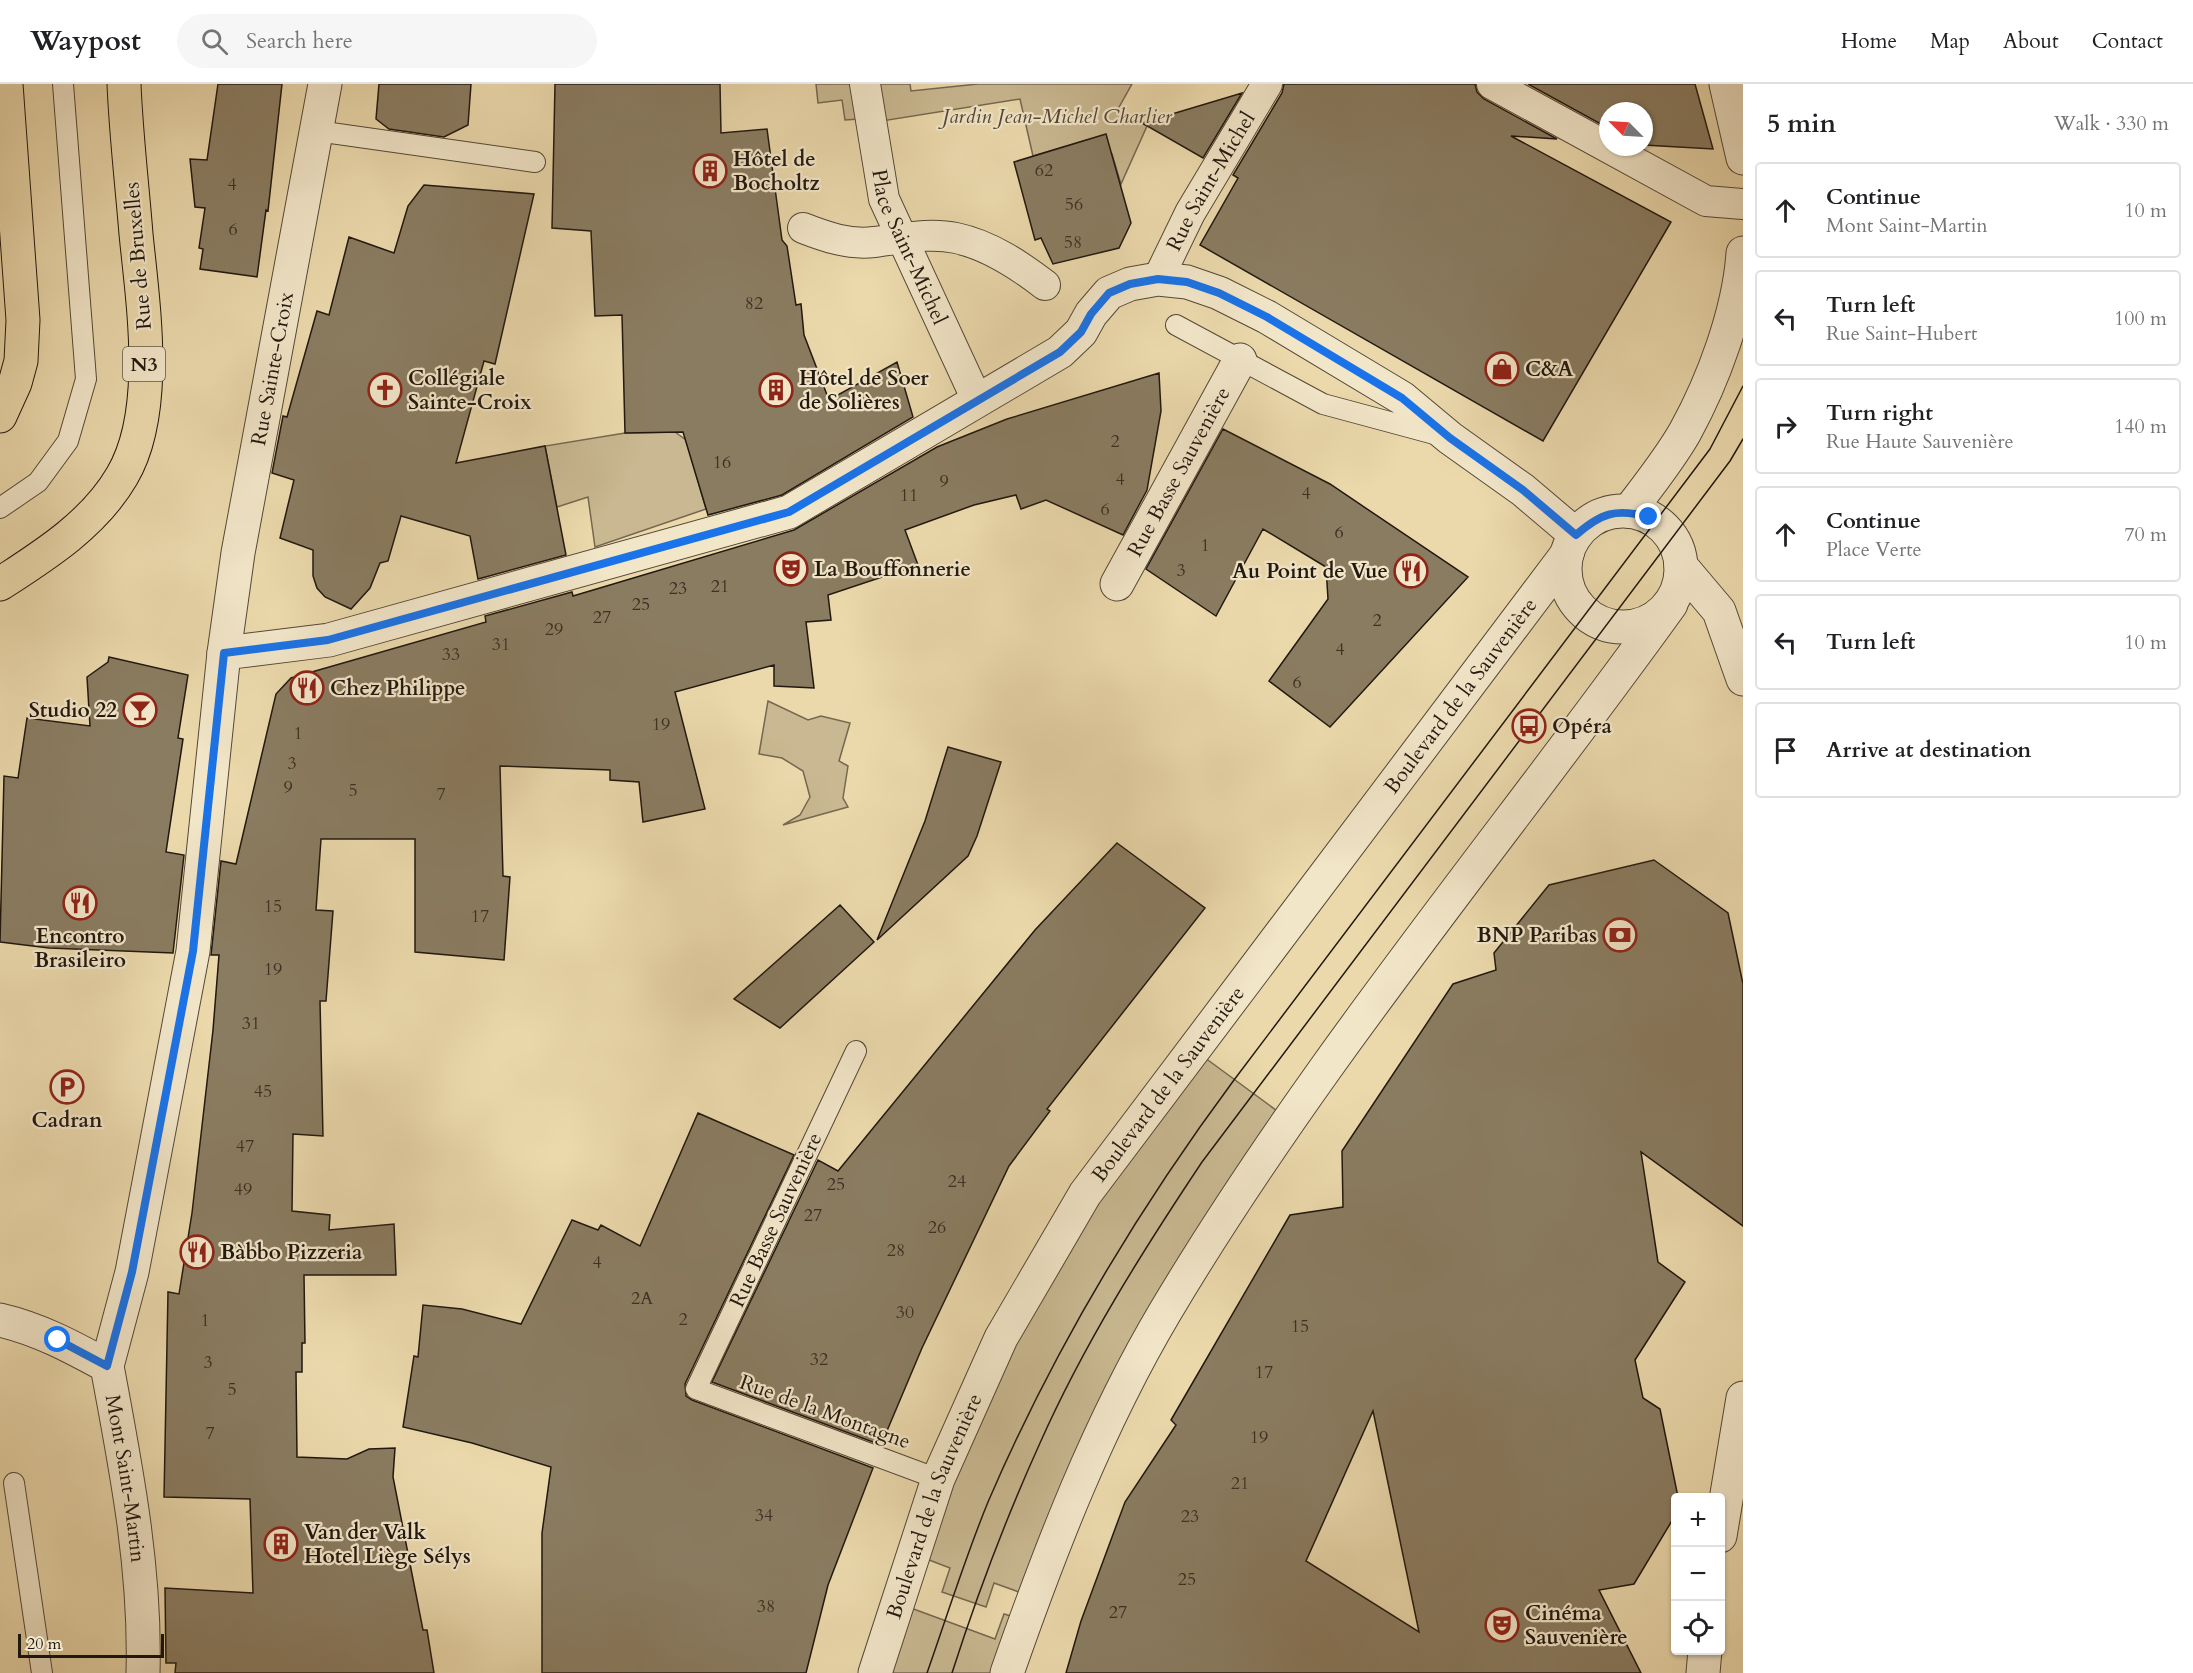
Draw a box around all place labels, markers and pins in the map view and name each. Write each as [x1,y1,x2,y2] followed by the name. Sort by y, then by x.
[733,145,820,198] place label: Hôtel de Bocholtz
[692,153,728,189] building icon: Hôtel de Bocholtz
[1484,351,1520,387] shop icon: C&A
[1525,355,1574,384] place label: C&A
[408,364,532,417] place label: Collégiale Sainte-Croix
[799,364,929,417] place label: Hôtel de Soer de Solières
[367,372,403,408] church icon: Collégiale Sainte-Croix
[758,372,794,408] building icon: Hôtel de Soer de Solières
[773,551,809,587] theatre icon: La Bouffonnerie
[1393,553,1429,589] restaurant icon: Au Point de Vue
[814,555,971,584] place label: La Bouffonnerie
[1232,557,1388,586] place label: Au Point de Vue
[289,670,325,706] restaurant icon: Chez Philippe
[330,674,465,703] place label: Chez Philippe
[122,692,158,728] bar icon: Studio 22
[29,696,117,725] place label: Studio 22
[1511,708,1547,744] bus stop icon: Opéra
[1552,712,1613,741] place label: Opéra
[62,885,98,921] restaurant icon: Encontro Brasileiro
[1602,917,1638,953] bank icon: BNP Paribas
[1477,921,1597,950] place label: BNP Paribas
[34,922,126,975] place label: Encontro Brasileiro
[49,1069,85,1105] parking icon: Cadran
[31,1106,103,1135] place label: Cadran
[179,1234,215,1270] restaurant icon: Bàbbo Pizzeria
[220,1238,363,1267] place label: Bàbbo Pizzeria
[304,1518,471,1571] place label: Van der Valk Hotel Liège Sélys
[263,1526,299,1562] building icon: Van der Valk Hotel Liège Sélys
[1525,1599,1628,1652] place label: Cinéma Sauvenière
[1484,1607,1520,1643] theatre icon: Cinéma Sauvenière

